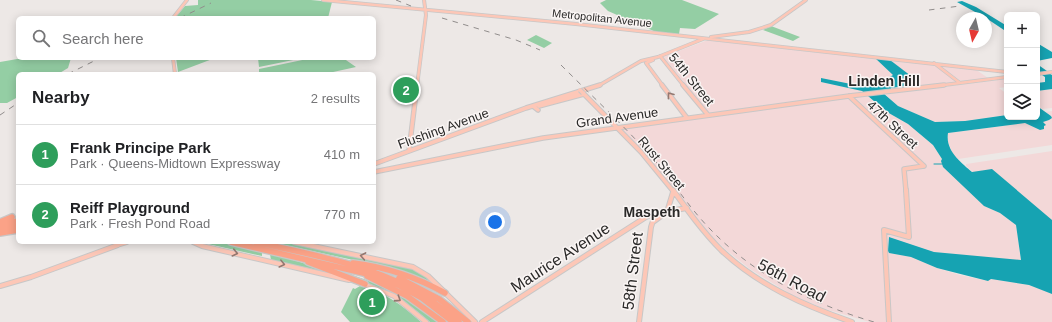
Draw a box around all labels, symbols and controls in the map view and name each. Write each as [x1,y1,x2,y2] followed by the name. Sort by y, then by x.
[552,7,652,29] street label: Metropolitan Avenue
[956,12,992,48] north arrow
[1004,12,1040,120] map controls
[1004,12,1040,48] button: +
[16,16,376,60] search box
[30,27,52,49] icon: search
[62,30,144,47] text: Search here
[1004,48,1040,84] button: −
[666,50,718,109] street label: 54th Street
[848,73,920,89] district label: Linden Hill
[393,75,419,105] pin: 2
[1004,84,1040,120] button: layers
[32,88,90,107] text: Nearby
[311,91,360,106] text: 2 results
[667,92,674,99] one-way arrow
[864,97,921,152] street label: 47th Street
[575,104,659,131] street label: Grand Avenue
[396,105,491,152] street label: Flushing Avenue
[635,134,689,193] street label: Rust Street
[70,139,211,156] text: Frank Principe Park
[41,147,49,162] text: 1
[324,147,360,162] text: 410 m
[70,156,280,171] text: Park · Queens-Midtown Expressway
[70,199,190,216] text: Reiff Playground
[624,204,680,220] district label: Maspeth
[41,207,49,222] text: 2
[324,207,360,222] text: 770 m
[485,212,505,232] your location
[70,216,210,231] text: Park · Fresh Pond Road
[508,219,613,296] street label: Maurice Avenue
[619,231,646,311] street label: 58th Street
[232,248,238,256] one-way arrow
[360,252,366,261] one-way arrow
[755,256,828,305] street label: 56th Road
[278,259,285,268] one-way arrow
[359,287,385,317] pin: 1
[394,294,401,302] one-way arrow

